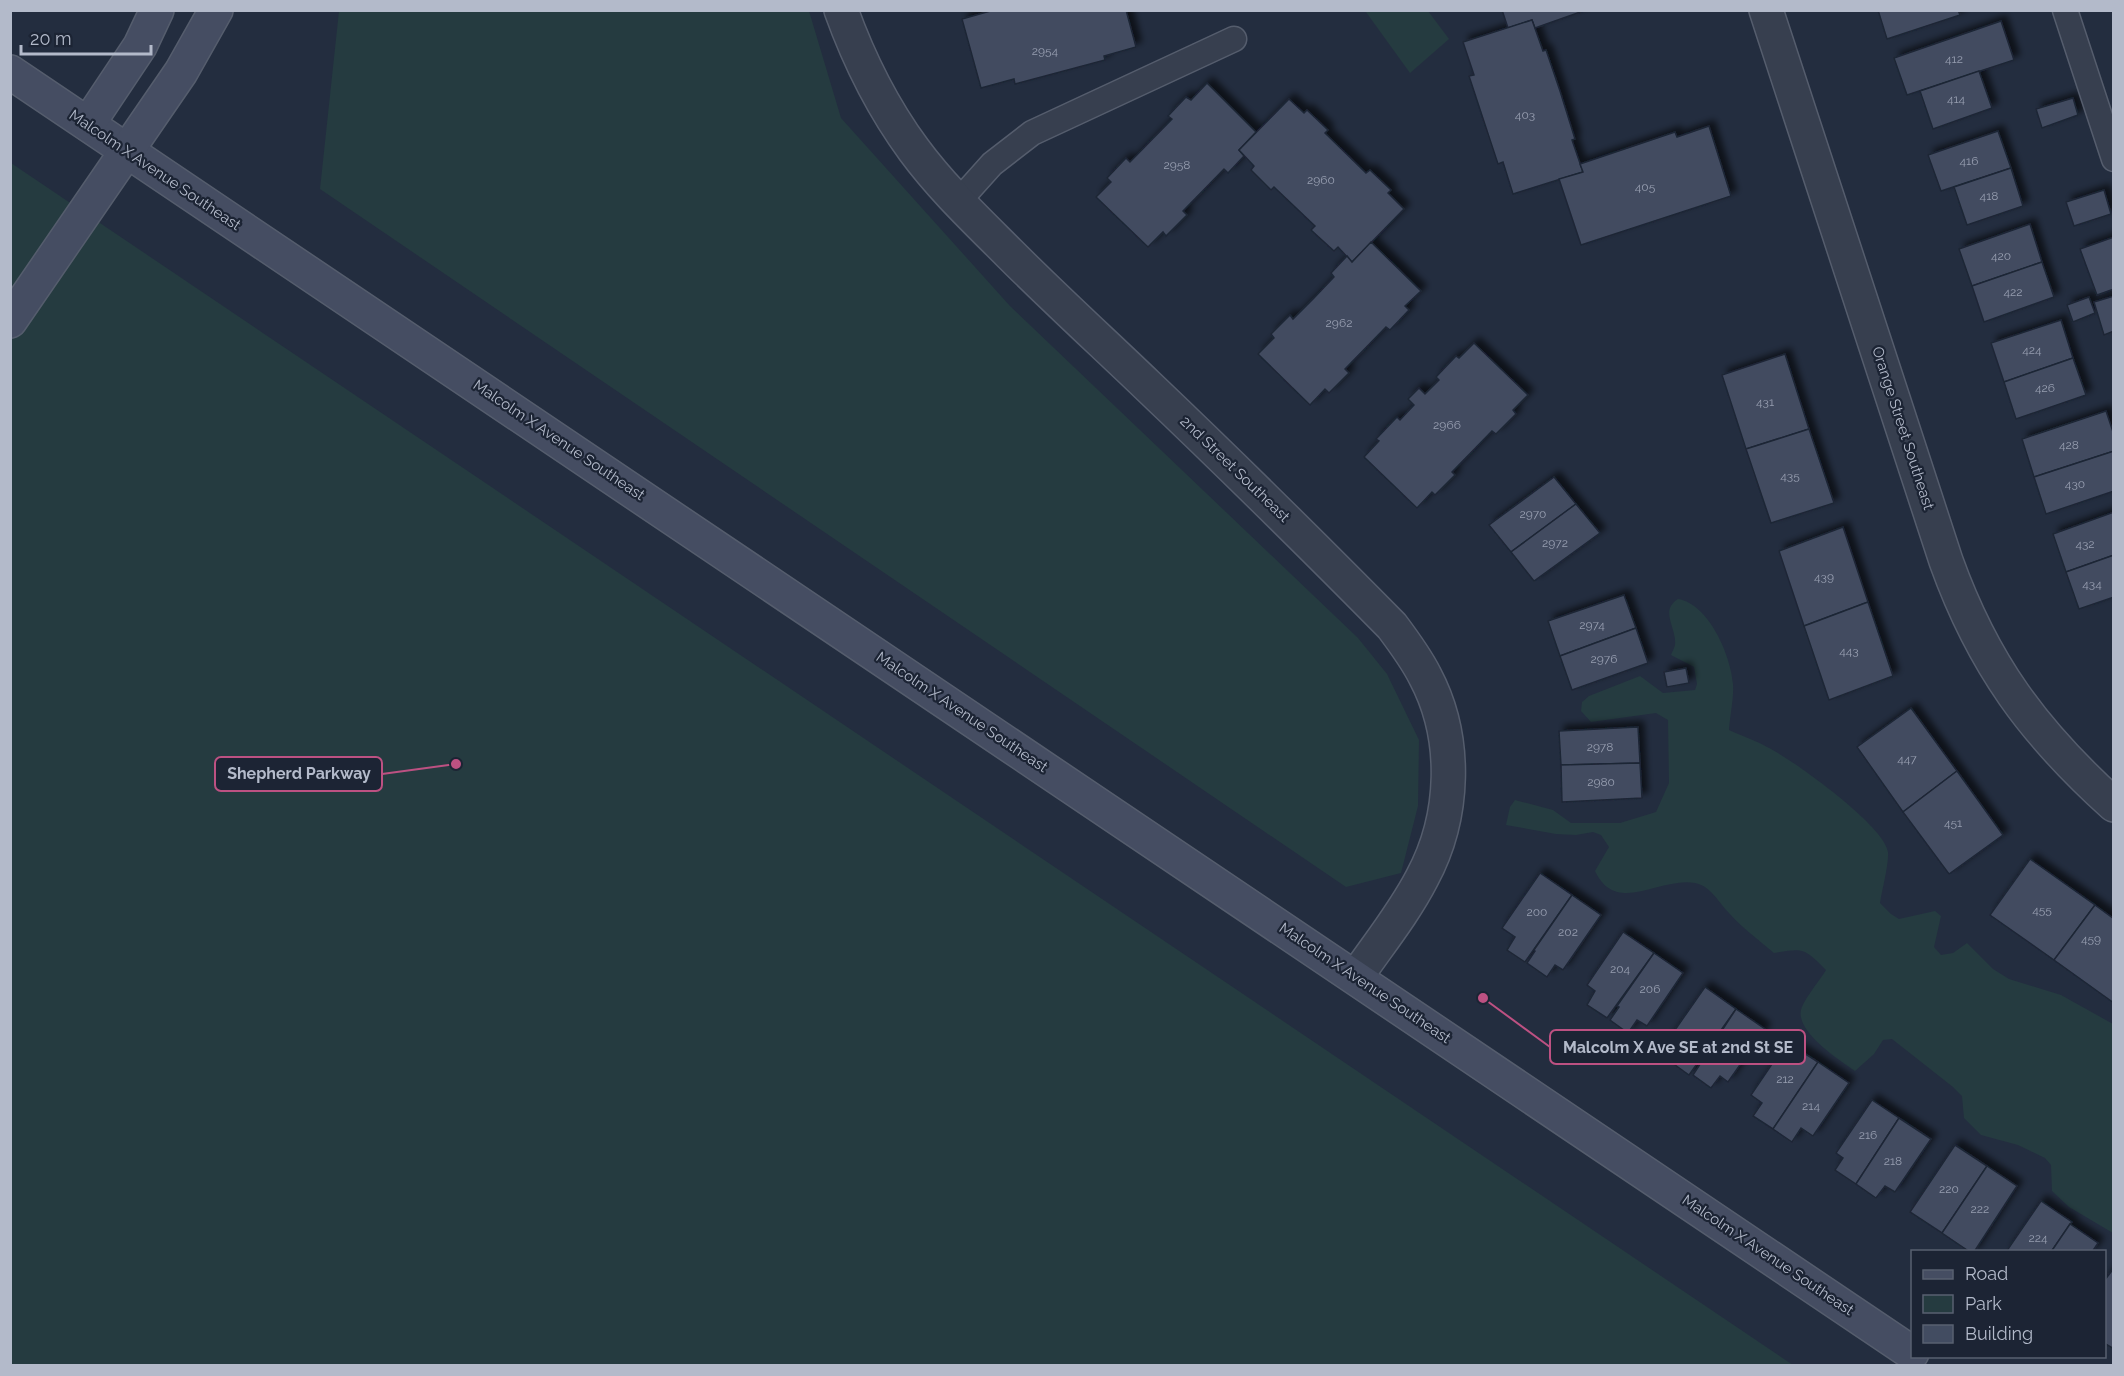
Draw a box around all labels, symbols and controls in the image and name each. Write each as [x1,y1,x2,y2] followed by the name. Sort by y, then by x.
[21,18,152,56] scale bar
[30,28,72,49] text: 20 m
[1032,44,1059,58] house number: 2954
[1945,52,1963,66] house number: 412
[1947,92,1966,106] house number: 414
[66,106,244,234] street label: Malcolm X Avenue Southeast
[1515,108,1535,122] house number: 403
[1960,154,1978,168] house number: 416
[1164,158,1190,172] house number: 2958
[1307,173,1335,187] house number: 2960
[1635,180,1656,194] house number: 405
[1980,189,1998,203] house number: 418
[1991,249,2011,263] house number: 420
[2003,285,2023,299] house number: 422
[1326,316,1352,330] house number: 2962
[2022,343,2042,357] house number: 424
[1868,344,1938,512] street label: Orange Street Southeast
[470,376,648,504] street label: Malcolm X Avenue Southeast
[2035,381,2055,395] house number: 426
[1756,395,1774,409] house number: 431
[1177,412,1293,526] street label: 2nd Street Southeast
[1433,418,1461,432] house number: 2966
[2059,438,2079,452] house number: 428
[1780,469,1800,483] house number: 435
[2065,477,2085,491] house number: 430
[1520,507,1546,521] house number: 2970
[1542,536,1568,550] house number: 2972
[2075,537,2095,551] house number: 432
[1814,570,1834,584] house number: 439
[2082,577,2102,591] house number: 434
[1579,618,1605,632] house number: 2974
[1839,644,1859,658] house number: 443
[873,648,1051,776] street label: Malcolm X Avenue Southeast
[1591,652,1617,666] house number: 2976
[1587,740,1613,754] house number: 2978
[1897,752,1917,766] house number: 447
[215,757,382,791] callout: Shepherd Parkway
[227,764,371,783] text: Shepherd Parkway
[1587,775,1615,789] house number: 2980
[1944,816,1962,830] house number: 451
[2032,903,2052,917] house number: 455
[1527,905,1547,919] house number: 200
[1276,919,1454,1047] street label: Malcolm X Avenue Southeast
[1558,925,1578,939] house number: 202
[2081,932,2101,946] house number: 459
[1610,962,1631,976] house number: 204
[1640,982,1660,996] house number: 206
[1550,1030,1805,1064] callout: Malcolm X Ave SE at 2nd St SE
[1563,1038,1793,1057] text: Malcolm X Ave SE at 2nd St SE
[1776,1072,1794,1086] house number: 212
[1802,1099,1820,1113] house number: 214
[1859,1128,1877,1142] house number: 216
[1884,1154,1902,1168] house number: 218
[1939,1182,1959,1196] house number: 220
[1679,1191,1857,1319] street label: Malcolm X Avenue Southeast
[1971,1202,1989,1216] house number: 222
[2028,1231,2048,1245] house number: 224
[1911,1250,2106,1358] legend
[1965,1263,2008,1284] text: Road
[1965,1293,2002,1314] text: Park
[1965,1323,2033,1344] text: Building

